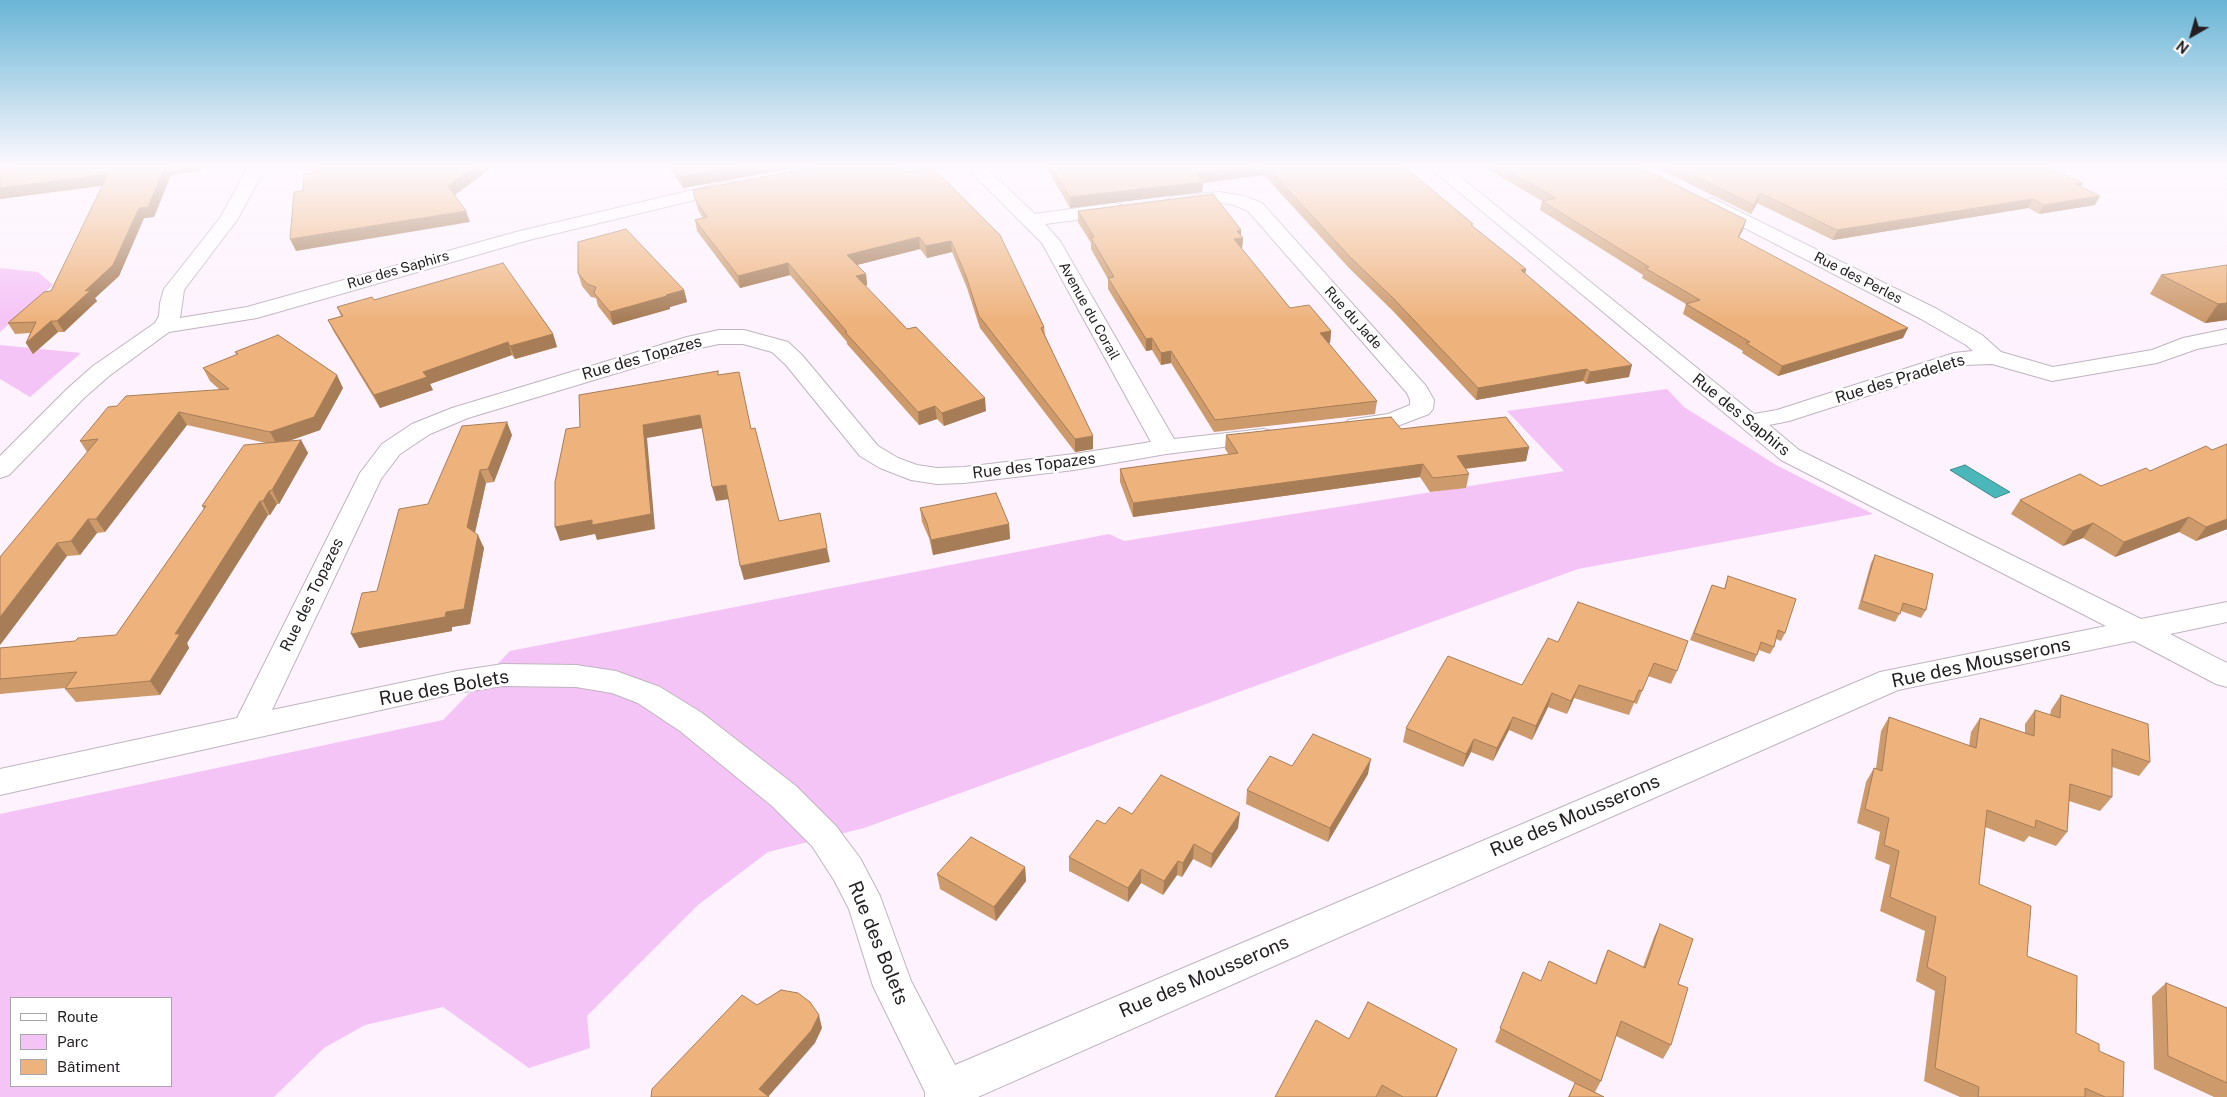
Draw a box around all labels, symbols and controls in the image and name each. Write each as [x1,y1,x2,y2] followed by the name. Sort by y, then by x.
[2167,10,2217,60] north arrow
[2174,37,2192,57] text: N
[345,247,451,293] street label: Rue des Saphirs
[1811,249,1905,307] street label: Rue des Perles
[1055,259,1123,363] street label: Avenue du Corail
[1321,283,1385,353] street label: Rue du Jade
[580,332,704,384] street label: Rue des Topazes
[1833,350,1967,408] street label: Rue des Pradelets
[1688,370,1794,460] street label: Rue des Saphirs
[971,449,1097,483] street label: Rue des Topazes
[276,535,348,655] street label: Rue des Topazes
[1889,633,2073,693] street label: Rue des Mousserons
[377,665,511,711] street label: Rue des Bolets
[1487,770,1663,862] street label: Rue des Mousserons
[843,878,913,1008] street label: Rue des Bolets
[1116,931,1292,1023] street label: Rue des Mousserons
[10,997,172,1087] legend
[57,1008,98,1025] text: Route
[57,1033,89,1050] text: Parc
[57,1058,120,1075] text: Bâtiment

